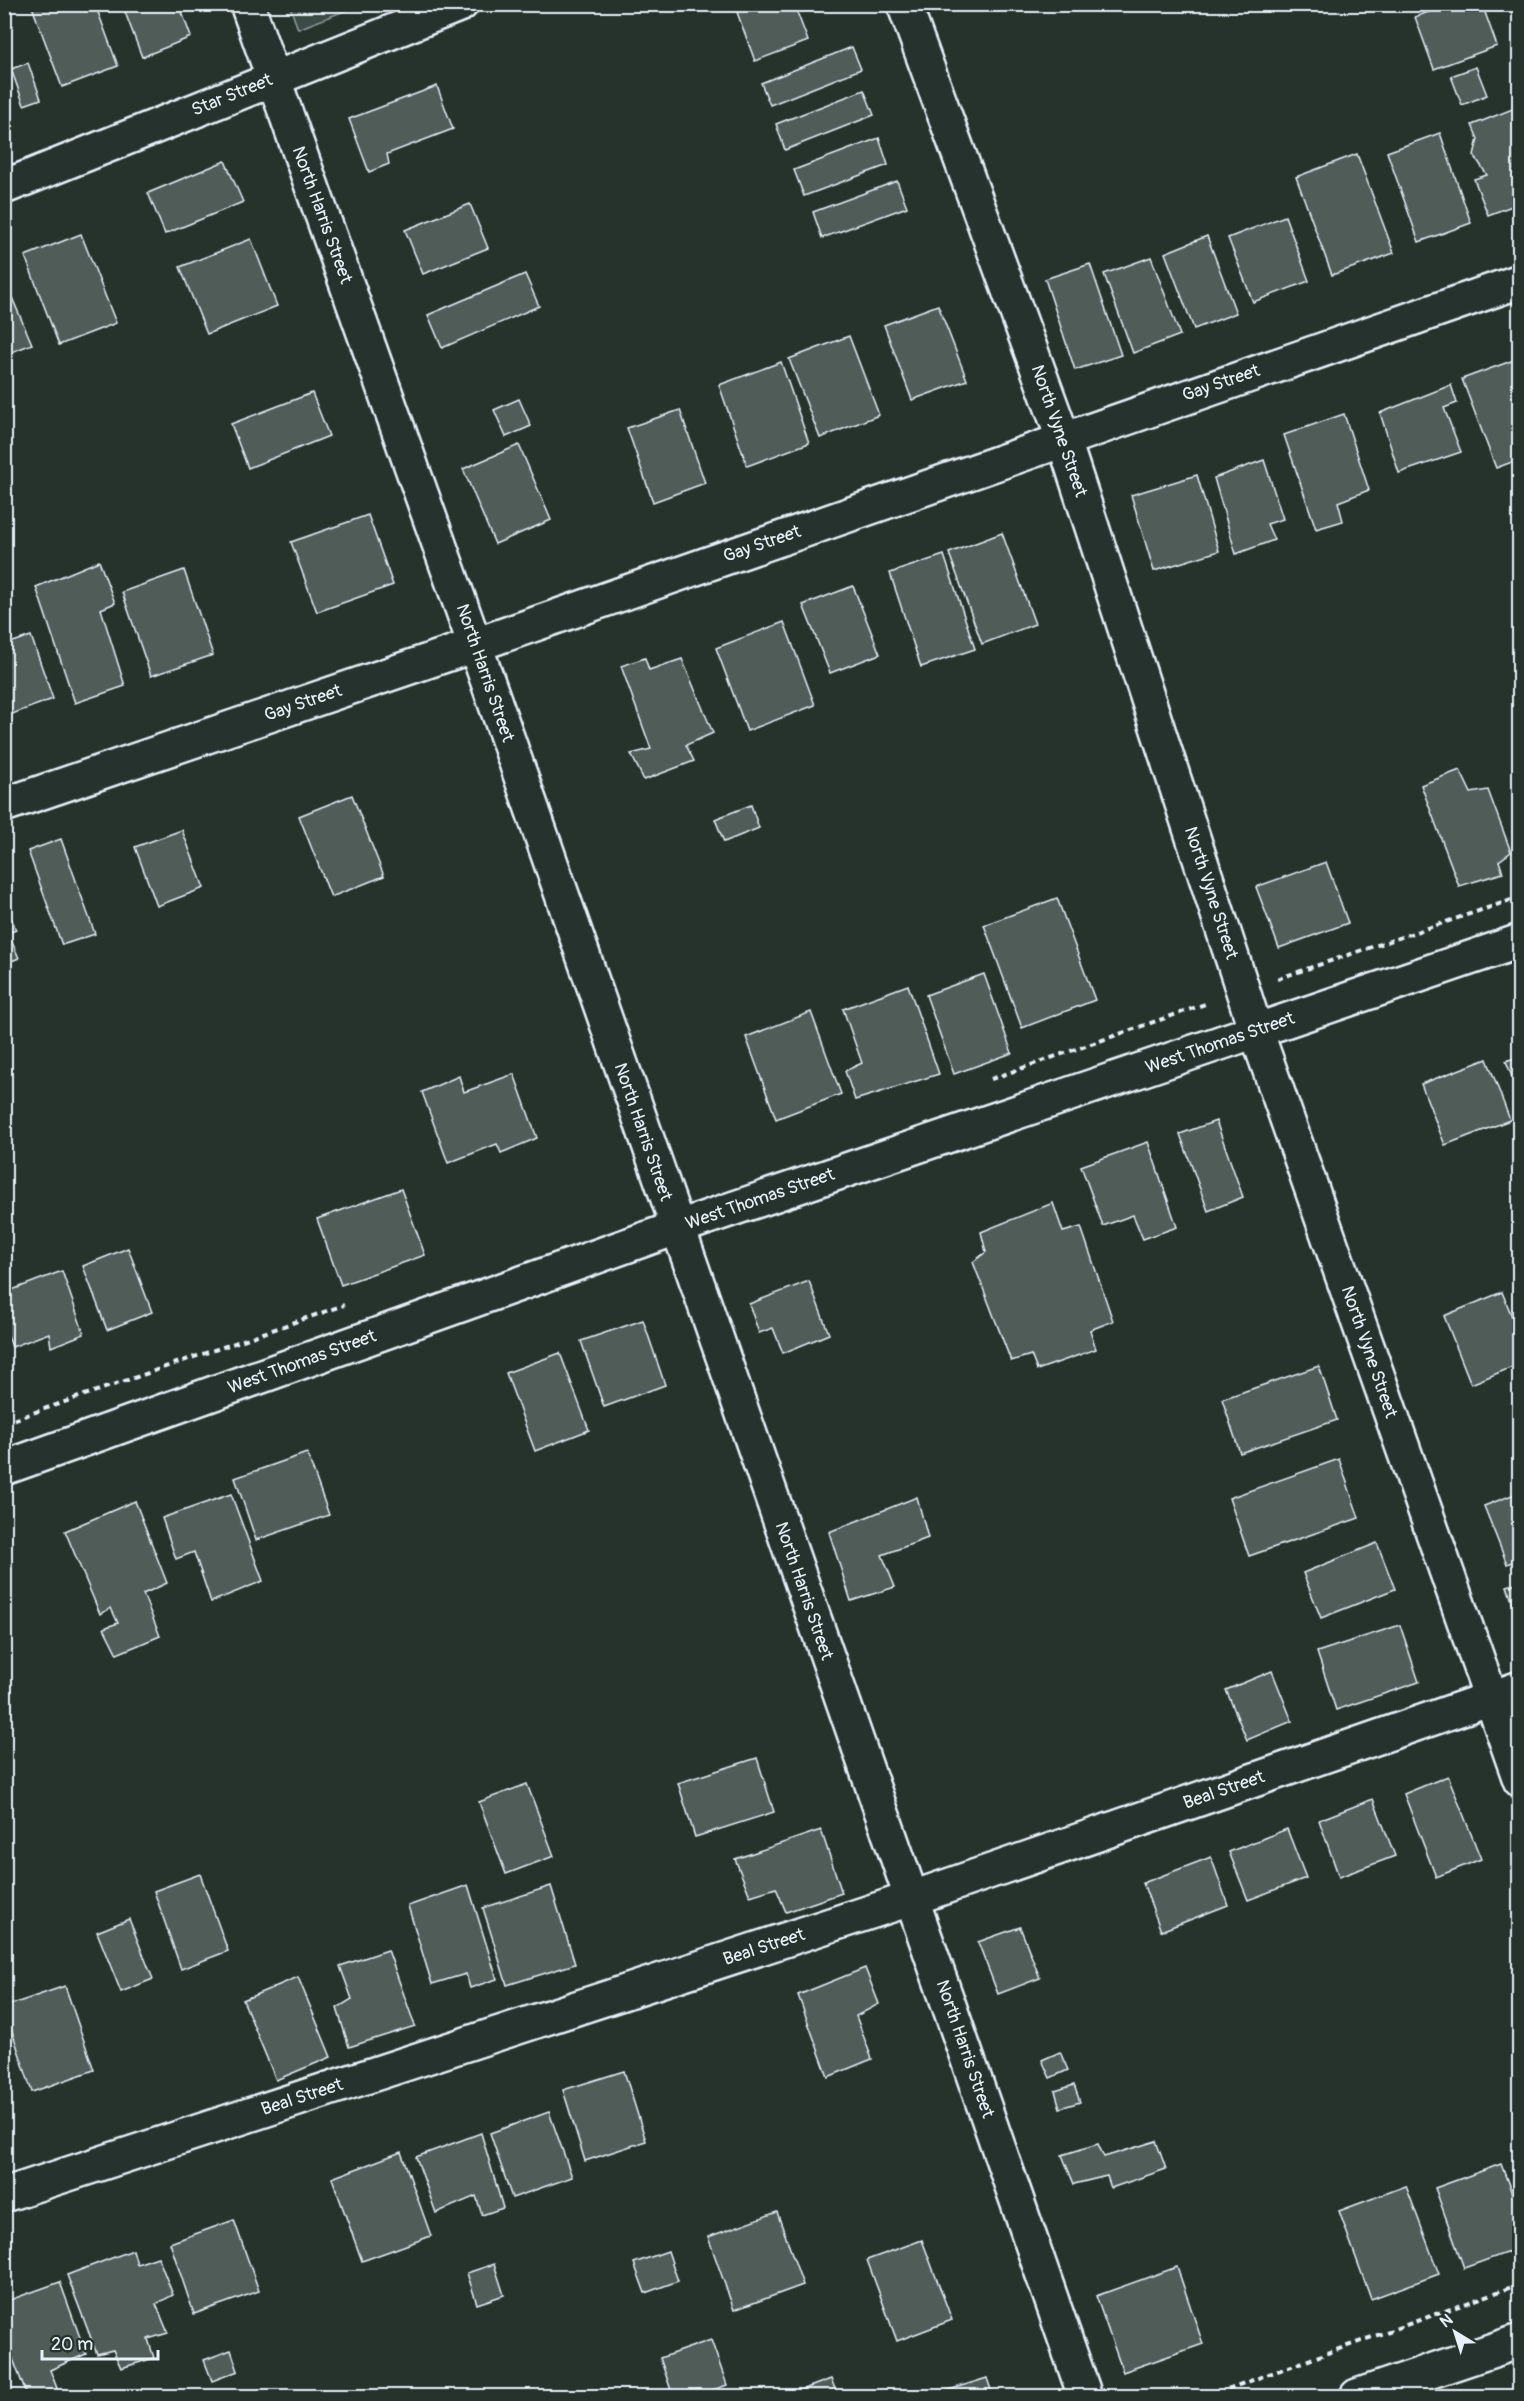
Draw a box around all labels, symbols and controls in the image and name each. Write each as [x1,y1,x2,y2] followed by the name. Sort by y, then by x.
[188,68,277,122] street label: Star Street
[286,143,358,288] street label: North Harris Street
[1179,359,1264,407] street label: Gay Street
[1026,362,1093,501] street label: North Vyne Street
[720,520,805,568] street label: Gay Street
[451,601,520,746] street label: North Harris Street
[261,679,346,727] street label: Gay Street
[1179,824,1244,963] street label: North Vyne Street
[1142,1006,1298,1079] street label: West Thomas Street
[609,1060,678,1205] street label: North Harris Street
[682,1162,838,1235] street label: West Thomas Street
[1336,1283,1403,1422] street label: North Vyne Street
[225,1324,380,1400] street label: West Thomas Street
[770,1519,839,1664] street label: North Harris Street
[1180,1765,1268,1815] street label: Beal Street
[720,1923,808,1971] street label: Beal Street
[931,1977,1000,2122] street label: North Harris Street
[258,2073,346,2121] street label: Beal Street
[1425,2302,1485,2362] north arrow
[1436,2310,1457,2332] text: N
[42,2323,158,2361] scale bar
[51,2333,93,2356] text: 20 m

